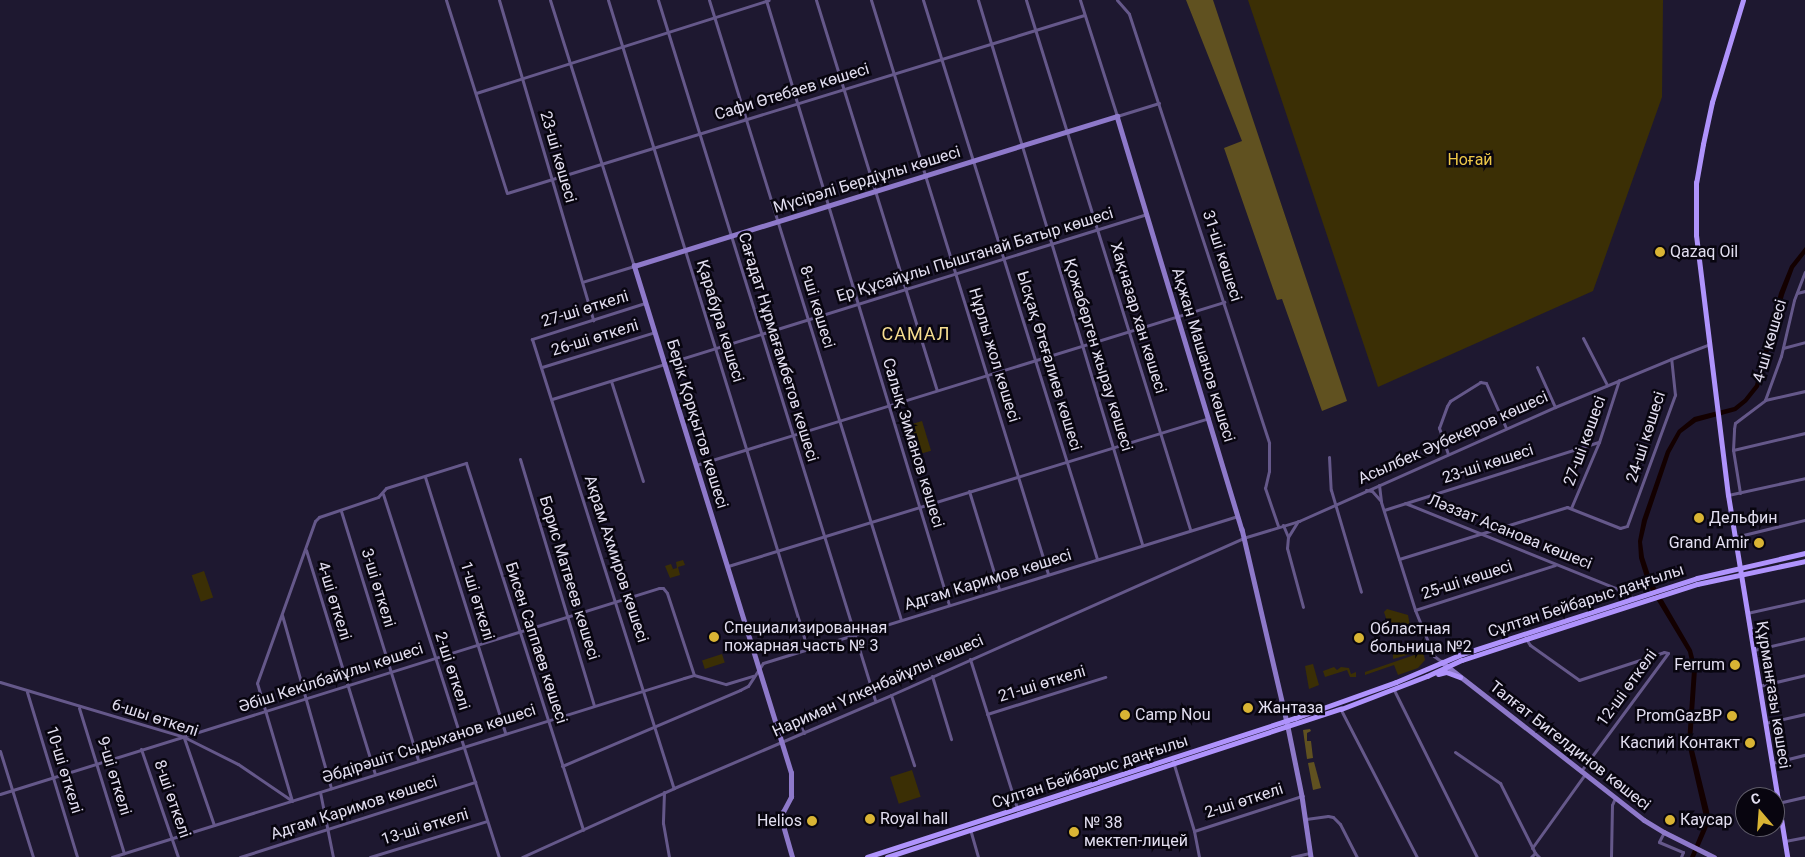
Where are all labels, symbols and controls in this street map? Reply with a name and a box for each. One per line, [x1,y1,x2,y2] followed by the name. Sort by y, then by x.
[712,59,872,125] street label: Сафи Өтебаев көшесі
[536,109,580,205] street label: 23-шi көшесi
[771,142,963,218] street label: Мүсірәлі Бердіұлы көшесі
[1447,150,1493,170] park label: Ноғай
[834,204,1116,306] street label: Ер Құсайұлы Пыштанай Батыр көшесі
[1198,208,1246,304] street label: 31-ші көшесі
[734,230,822,464] street label: Сағадат Нұрмағамбетов көшесі
[1106,240,1170,396] street label: Хақназар хан көшесі
[1670,242,1738,262] place label: Qazaq Oil
[1654,246,1666,258] marker: Qazaq Oil
[1059,256,1137,454] street label: Қожаберген жырау көшесі
[692,257,748,385] street label: Қарабура көшесі
[795,263,839,351] street label: 8-шi көшесi
[1167,266,1239,444] street label: Ақжан Машанов көшесі
[1012,269,1086,453] street label: Ысқақ Өтеғалиев көшесі
[964,285,1024,425] street label: Нұрлы жол көшесі
[539,287,631,331] street label: 27-ші өткелі
[1749,297,1791,385] street label: 4-ші көшесі
[549,316,641,360] street label: 26-ші өткелі
[881,323,951,345] district label: САМАЛ
[662,337,732,511] street label: Берік Қорқытов көшесі
[878,356,948,530] street label: Салық Зиманов көшесі
[1355,387,1551,489] street label: Асылбек Әубекеров көшесі
[1622,389,1670,485] street label: 24-ші көшесі
[1560,393,1610,489] street label: 27-ші көшесі
[1440,440,1536,488] street label: 23-ші көшесі
[580,473,652,645] street label: Акрам Ахмиров көшесі
[1425,490,1595,574] street label: Ләззат Асанова көшесі
[535,494,603,662] street label: Борис Матвеев көшесі
[1709,508,1778,528] place label: Дельфин
[1693,512,1705,524] marker: Дельфин
[1669,533,1749,553] place label: Grand Amir
[1753,537,1765,549] marker: Grand Amir
[902,545,1074,615] street label: Адгам Каримов көшесі
[357,546,399,630] street label: 3-ші өткелі
[1419,556,1515,604] street label: 25-ші көшесі
[313,559,355,643] street label: 4-ші өткелі
[456,559,498,643] street label: 1-ші өткелі
[501,560,571,726] street label: Бисен Саппаев көшесі
[1485,560,1687,642] street label: Сұлтан Бейбарыс даңғылы
[724,618,887,656] place label: Специализированная пожарная часть № 3
[1370,619,1472,657] place label: Областная больница №2
[1752,620,1794,770] street label: Құрманғазы көшесі
[430,629,474,713] street label: 2-ші өткелі
[708,631,720,643] marker: Специализированная пожарная часть № 3
[770,631,986,741] street label: Нариман Үлкенбайұлы көшесі
[1352,631,1366,645] marker: Областная больница №2
[236,639,426,717] street label: Әбіш Кекілбайұлы көшесі
[1593,646,1661,730] street label: 12-ші өткелі
[1674,655,1725,675] place label: Ferrum
[1729,659,1741,671] marker: Ferrum
[996,662,1088,706] street label: 21-ші өткелі
[1486,677,1654,815] street label: Талғат Бигелдинов көшесі
[109,695,201,741] street label: 6-шы өткелі
[1258,698,1324,718] place label: Жантаза
[320,700,538,788] street label: Әбдірәшіт Сыдыханов көшесі
[1242,702,1254,714] marker: Жантаза
[1135,705,1210,725] place label: Camp Nou
[1636,706,1722,726] place label: PromGazBP
[1119,709,1131,721] marker: Camp Nou
[1726,710,1738,722] marker: PromGazBP
[42,724,86,816] street label: 10-ші өткелі
[989,731,1191,813] street label: Сұлтан Бейбарыс даңғылы
[1620,733,1740,753] place label: Каспий Контакт
[93,734,135,818] street label: 9-ші өткелі
[1744,737,1756,749] marker: Каспий Контакт
[150,758,194,840] street label: 8-ші өткелі
[268,772,440,844] street label: Адгам Каримов көшесі
[1202,779,1286,823] street label: 2-ші өткелі
[1735,787,1785,837] north arrow
[1749,790,1763,808] text: С
[379,805,471,849] street label: 13-ші өткелі
[880,809,948,829] place label: Royal hall
[1680,810,1732,830] place label: Каусар
[757,811,802,831] place label: Helios
[864,813,876,825] marker: Royal hall
[1084,813,1188,851] place label: № 38 мектеп-лицей
[1664,814,1676,826] marker: Каусар
[806,815,818,827] marker: Helios
[1068,826,1080,838] marker: № 38 мектеп-лицей

